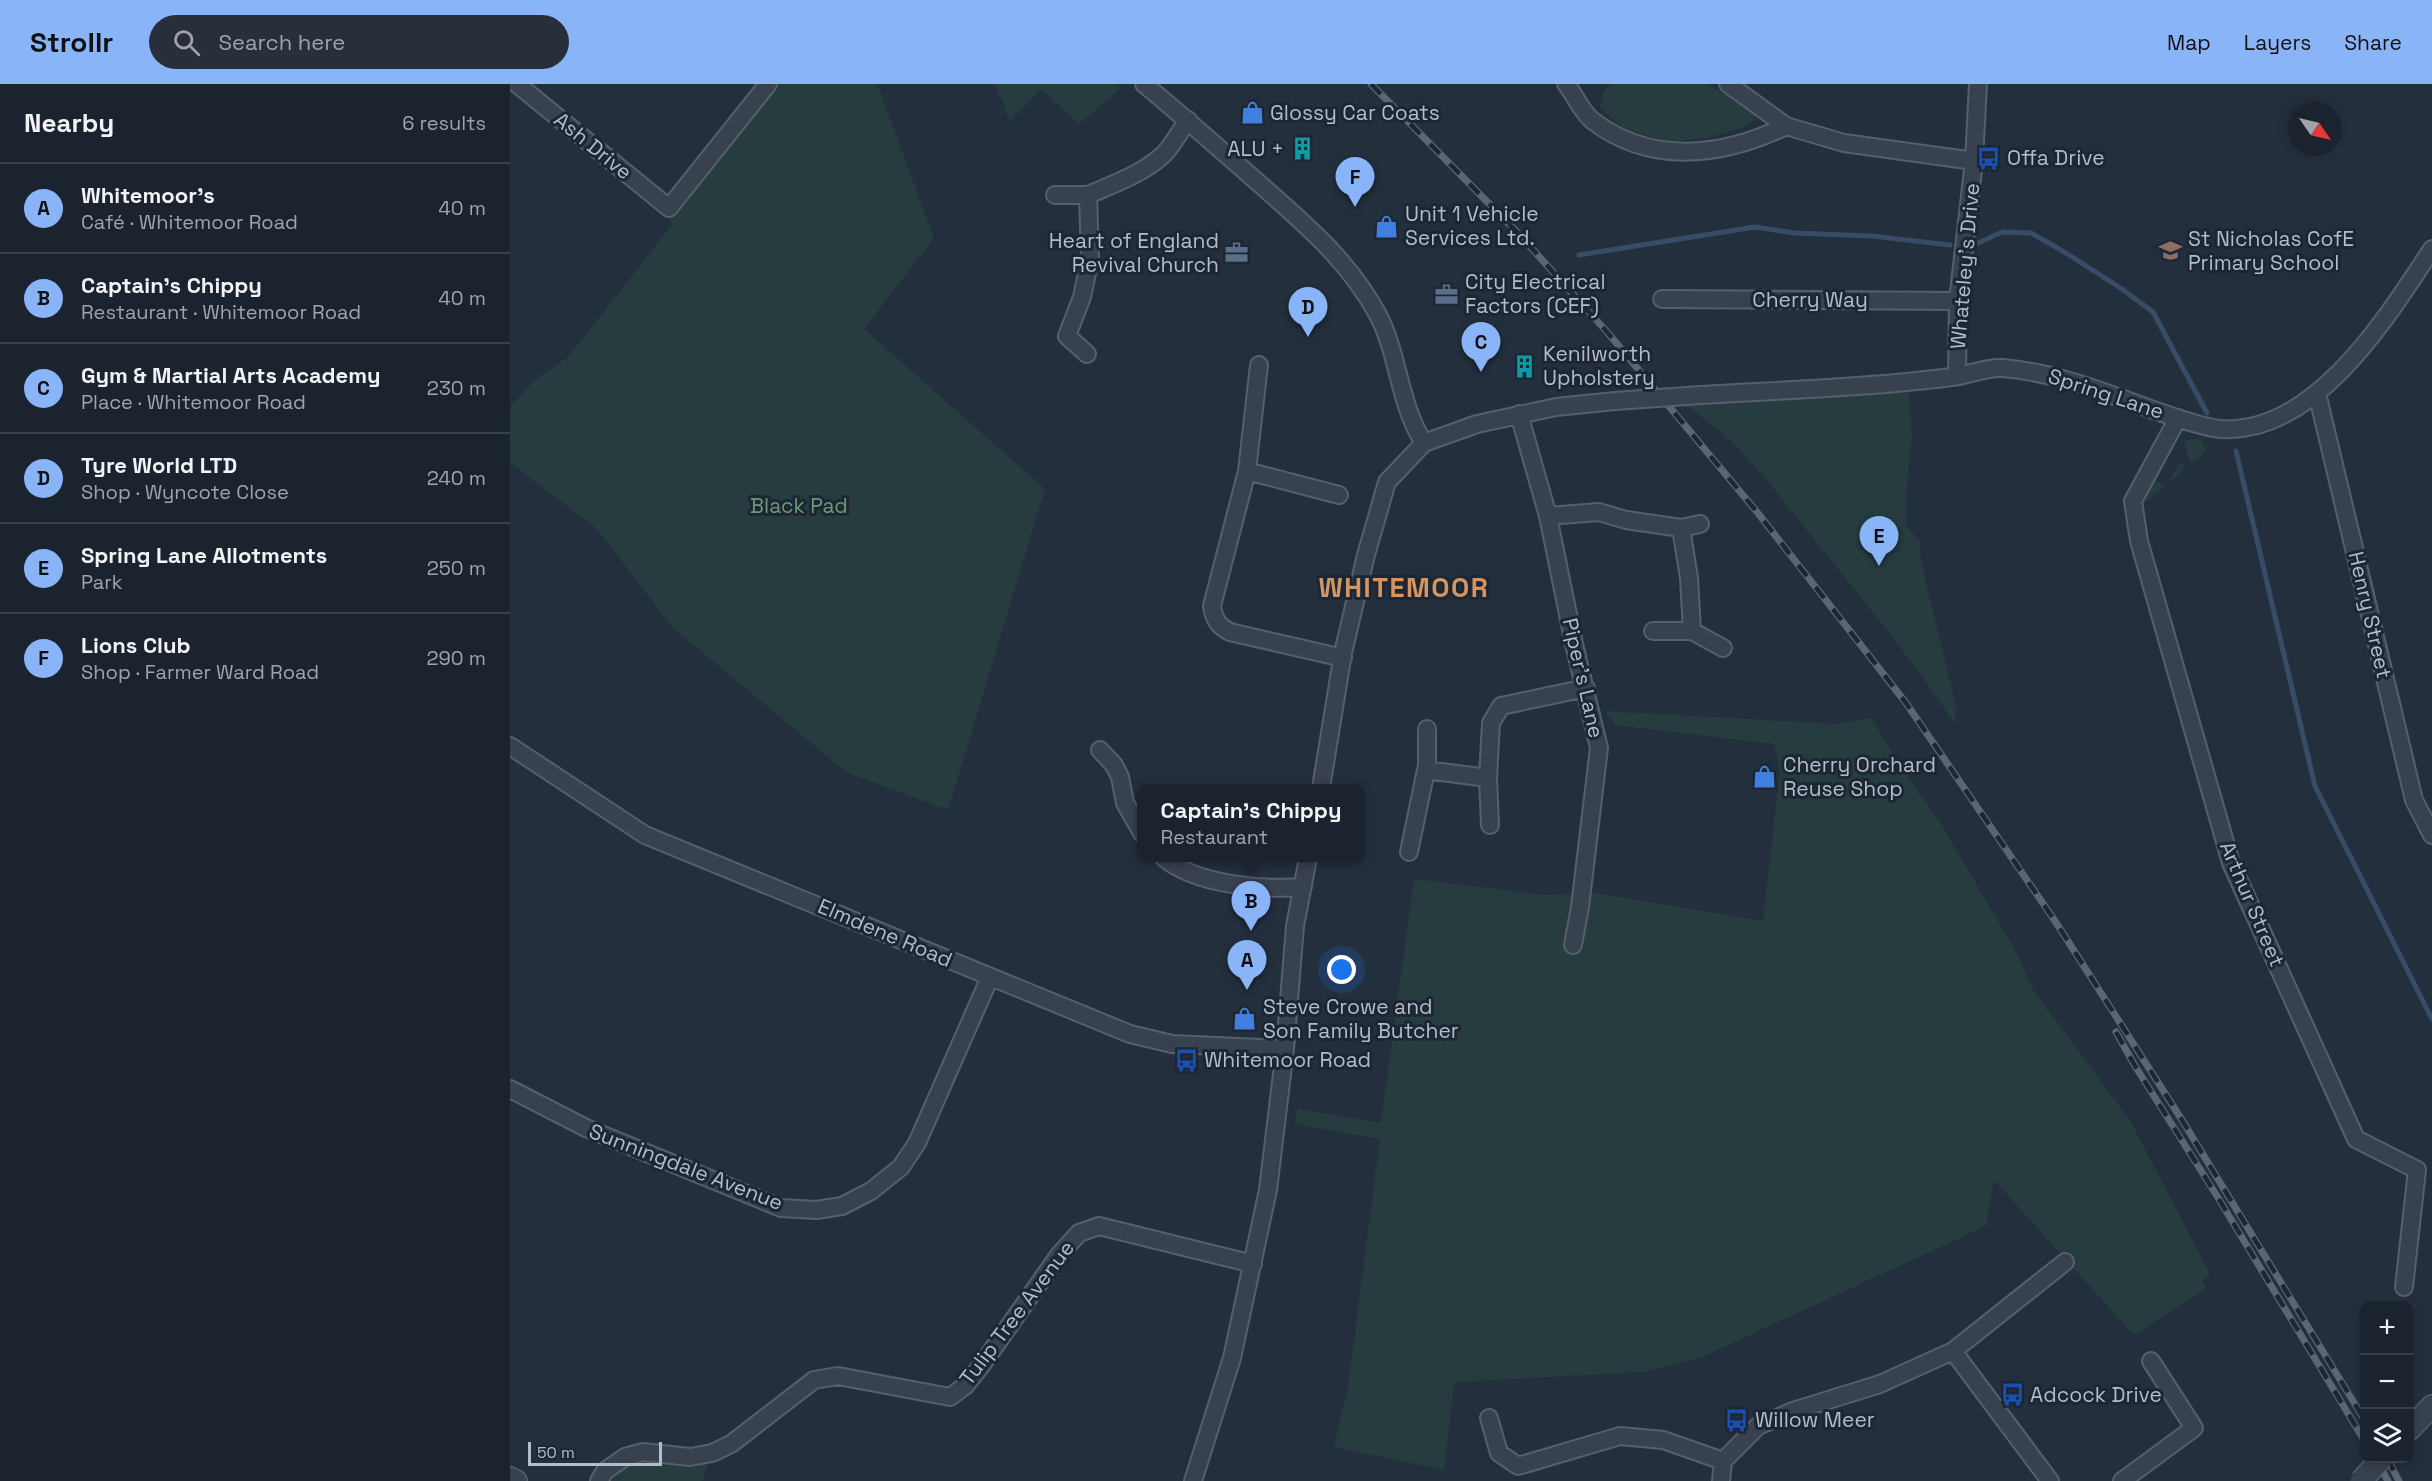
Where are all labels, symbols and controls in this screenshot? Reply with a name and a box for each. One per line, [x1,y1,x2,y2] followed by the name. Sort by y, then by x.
[149,15,569,69] search box
[30,24,113,60] text: Strollr
[170,26,203,59] icon: search
[218,28,345,56] text: Search here
[2167,29,2211,56] text: Map
[2244,29,2311,56] text: Layers
[2344,29,2402,56] text: Share
[1270,99,1440,126] place label: Glossy Car Coats
[1239,100,1265,126] shop icon: Glossy Car Coats
[2288,102,2342,156] north arrow
[24,106,114,140] text: Nearby
[549,106,638,185] street label: Ash Drive
[402,110,486,136] text: 6 results
[1227,135,1284,162] place label: ALU +
[1289,136,1315,162] building icon: ALU +
[2007,144,2105,171] place label: Offa Drive
[1976,145,2002,171] bus stop icon: Offa Drive
[1336,158,1374,207] pin: F
[81,181,215,209] text: Whitemoor's
[1944,182,1985,350] street label: Whateley's Drive
[37,195,50,221] text: A
[438,195,486,221] text: 40 m
[1405,200,1539,251] place label: Unit 1 Vehicle Services Ltd.
[81,209,298,235] text: Café · Whitemoor Road
[1374,213,1400,239] shop icon: Unit 1 Vehicle Services Ltd.
[2188,225,2354,276] place label: St Nicholas CofE Primary School
[1049,227,1219,278] place label: Heart of England Revival Church
[2157,238,2183,264] school or university icon: St Nicholas CofE Primary School
[1224,240,1250,266] office icon: Heart of England Revival Church
[1465,268,1606,319] place label: City Electrical Factors (CEF)
[81,271,262,299] text: Captain's Chippy
[1434,281,1460,307] office icon: City Electrical Factors (CEF)
[37,285,50,311] text: B
[438,285,486,311] text: 40 m
[1752,286,1868,313] street label: Cherry Way
[1288,288,1328,337] pin: D
[81,299,361,325] text: Restaurant · Whitemoor Road
[1462,322,1500,372] pin: C
[1543,340,1655,391] place label: Kenilworth Upholstery
[1512,353,1538,379] building icon: Kenilworth Upholstery
[81,361,380,389] text: Gym & Martial Arts Academy
[2045,362,2167,425] street label: Spring Lane
[37,375,50,401] text: C
[427,375,486,401] text: 230 m
[81,389,306,415] text: Place · Whitemoor Road
[81,451,237,479] text: Tyre World LTD
[37,465,50,491] text: D
[427,465,486,491] text: 240 m
[81,479,289,505] text: Shop · Wyncote Close
[750,492,848,519] park label: Black Pad
[1860,516,1898,566] pin: E
[81,541,327,569] text: Spring Lane Allotments
[2343,549,2398,681] street label: Henry Street
[38,555,49,581] text: E
[427,555,486,581] text: 250 m
[81,569,123,595] text: Park
[1319,570,1489,605] district label: WHITEMOOR
[1557,615,1610,740] street label: Piper's Lane
[81,631,191,659] text: Lions Club
[38,645,49,671] text: F
[427,645,486,671] text: 290 m
[81,659,319,685] text: Shop · Farmer Ward Road
[1783,751,1936,802] place label: Cherry Orchard Reuse Shop
[1752,764,1778,790] shop icon: Cherry Orchard Reuse Shop
[1137,784,1365,862] popup
[1161,796,1341,824] text: Captain's Chippy
[1161,824,1268,850] text: Restaurant
[2214,837,2291,971] street label: Arthur Street
[1232,882,1270,931] pin: B
[814,892,956,973] street label: Elmdene Road
[1228,940,1266,990] pin: A
[1327,955,1356,984] your location
[1263,993,1459,1044] place label: Steve Crowe and Son Family Butcher
[1232,1006,1258,1032] shop icon: Steve Crowe and Son Family Butcher
[1204,1046,1371,1073] place label: Whitemoor Road
[1173,1047,1199,1073] bus stop icon: Whitemoor Road
[585,1117,787,1216] street label: Sunningdale Avenue
[953,1235,1080,1391] street label: Tulip Tree Avenue
[2360,1301,2414,1463] map controls
[2360,1301,2414,1355] button: +
[2360,1355,2414,1409] button: −
[2030,1381,2162,1408] place label: Adcock Drive
[1999,1382,2025,1408] bus stop icon: Adcock Drive
[1755,1406,1875,1433] place label: Willow Meer
[1724,1407,1750,1433] bus stop icon: Willow Meer
[2360,1409,2414,1463] button: layers
[528,1439,662,1466] scale bar
[537,1442,575,1463] text: 50 m

